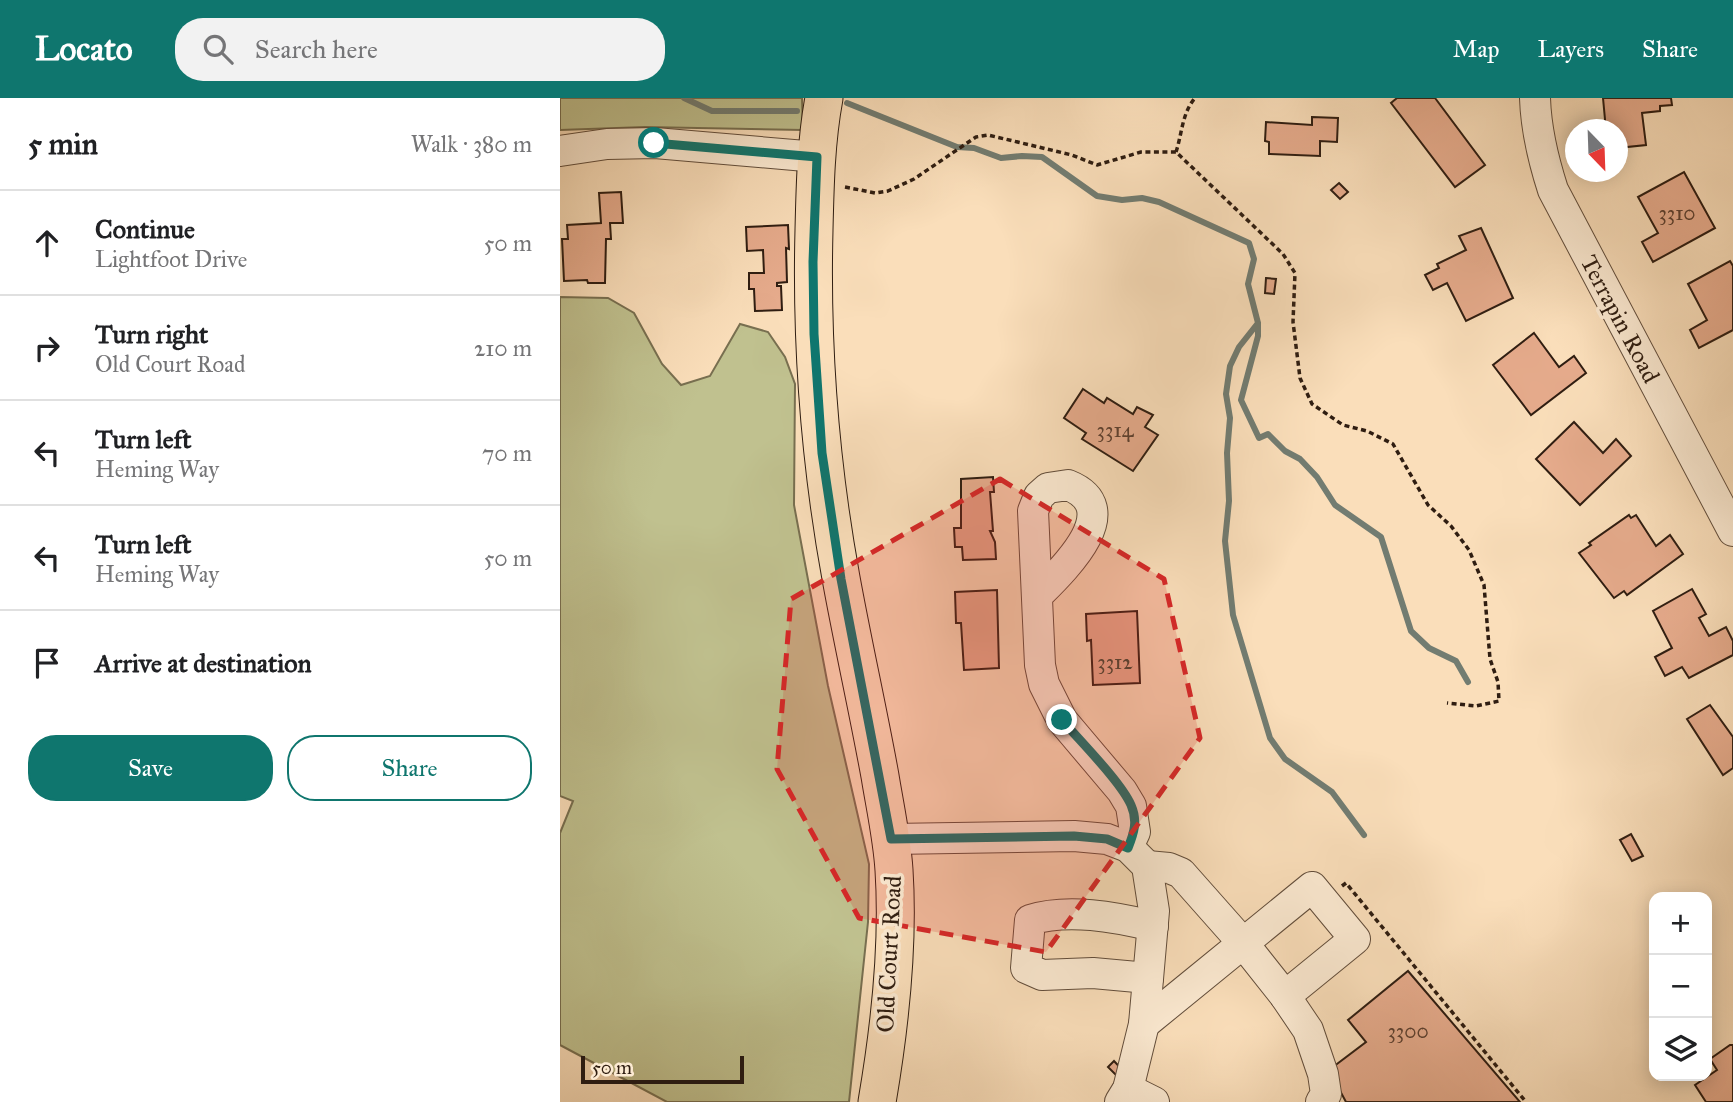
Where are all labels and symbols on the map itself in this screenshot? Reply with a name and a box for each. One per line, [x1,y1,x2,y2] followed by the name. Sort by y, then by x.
[1565,119,1628,182] north arrow
[638,127,669,158] route start
[1658,200,1696,226] house number: 3310
[1574,250,1666,388] street label: Terrapin Road
[1097,417,1135,443] house number: 3314
[1097,649,1133,675] house number: 3312
[1046,704,1077,735] route end
[870,875,908,1033] street label: Old Court Road
[1387,1018,1429,1044] house number: 3300
[581,1053,744,1085] scale bar

